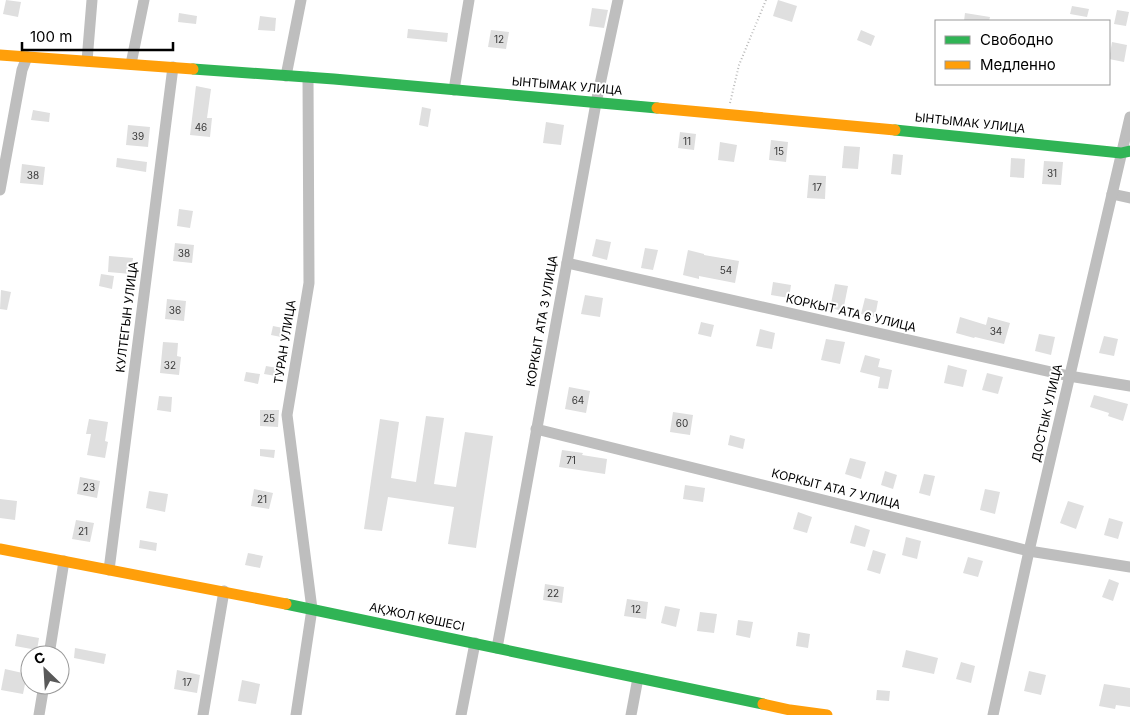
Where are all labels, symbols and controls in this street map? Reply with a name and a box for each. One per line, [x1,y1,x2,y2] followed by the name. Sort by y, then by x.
[22,20,174,52] scale bar
[935,20,1110,85] legend
[30,27,72,46] text: 100 m
[980,30,1054,49] text: Свободно
[494,33,504,45] house number: 12
[980,55,1056,74] text: Медленно
[511,73,623,98] street label: ЫНТЫМАК УЛИЦА
[914,109,1026,136] street label: ЫНТЫМАК УЛИЦА
[195,121,207,133] house number: 46
[132,130,144,142] house number: 39
[683,135,691,147] house number: 11
[774,145,784,157] house number: 15
[1047,167,1057,179] house number: 31
[27,169,39,181] house number: 38
[812,181,822,193] house number: 17
[178,247,190,259] house number: 38
[523,254,560,388] street label: КОРКЫТ АТА 3 УЛИЦА
[112,261,141,373] street label: КУЛТЕГЫН УЛИЦА
[720,264,732,276] house number: 54
[785,290,918,335] street label: КОРКЫТ АТА 6 УЛИЦА
[270,299,299,385] street label: ТУРАН УЛИЦА
[169,304,181,316] house number: 36
[990,325,1002,337] house number: 34
[164,359,176,371] house number: 32
[1028,362,1065,463] street label: ДОСТЫК УЛИЦА
[572,394,584,406] house number: 64
[263,412,275,424] house number: 25
[676,417,688,429] house number: 60
[566,454,576,466] house number: 71
[770,465,902,512] street label: КОРКЫТ АТА 7 УЛИЦА
[83,481,95,493] house number: 23
[257,493,267,505] house number: 21
[78,525,88,537] house number: 21
[547,587,559,599] house number: 22
[368,599,466,634] street label: АҚЖОЛ КӨШЕСІ
[631,603,641,615] house number: 12
[20,645,70,695] north arrow
[31,648,48,668] text: С
[182,676,192,688] house number: 17

